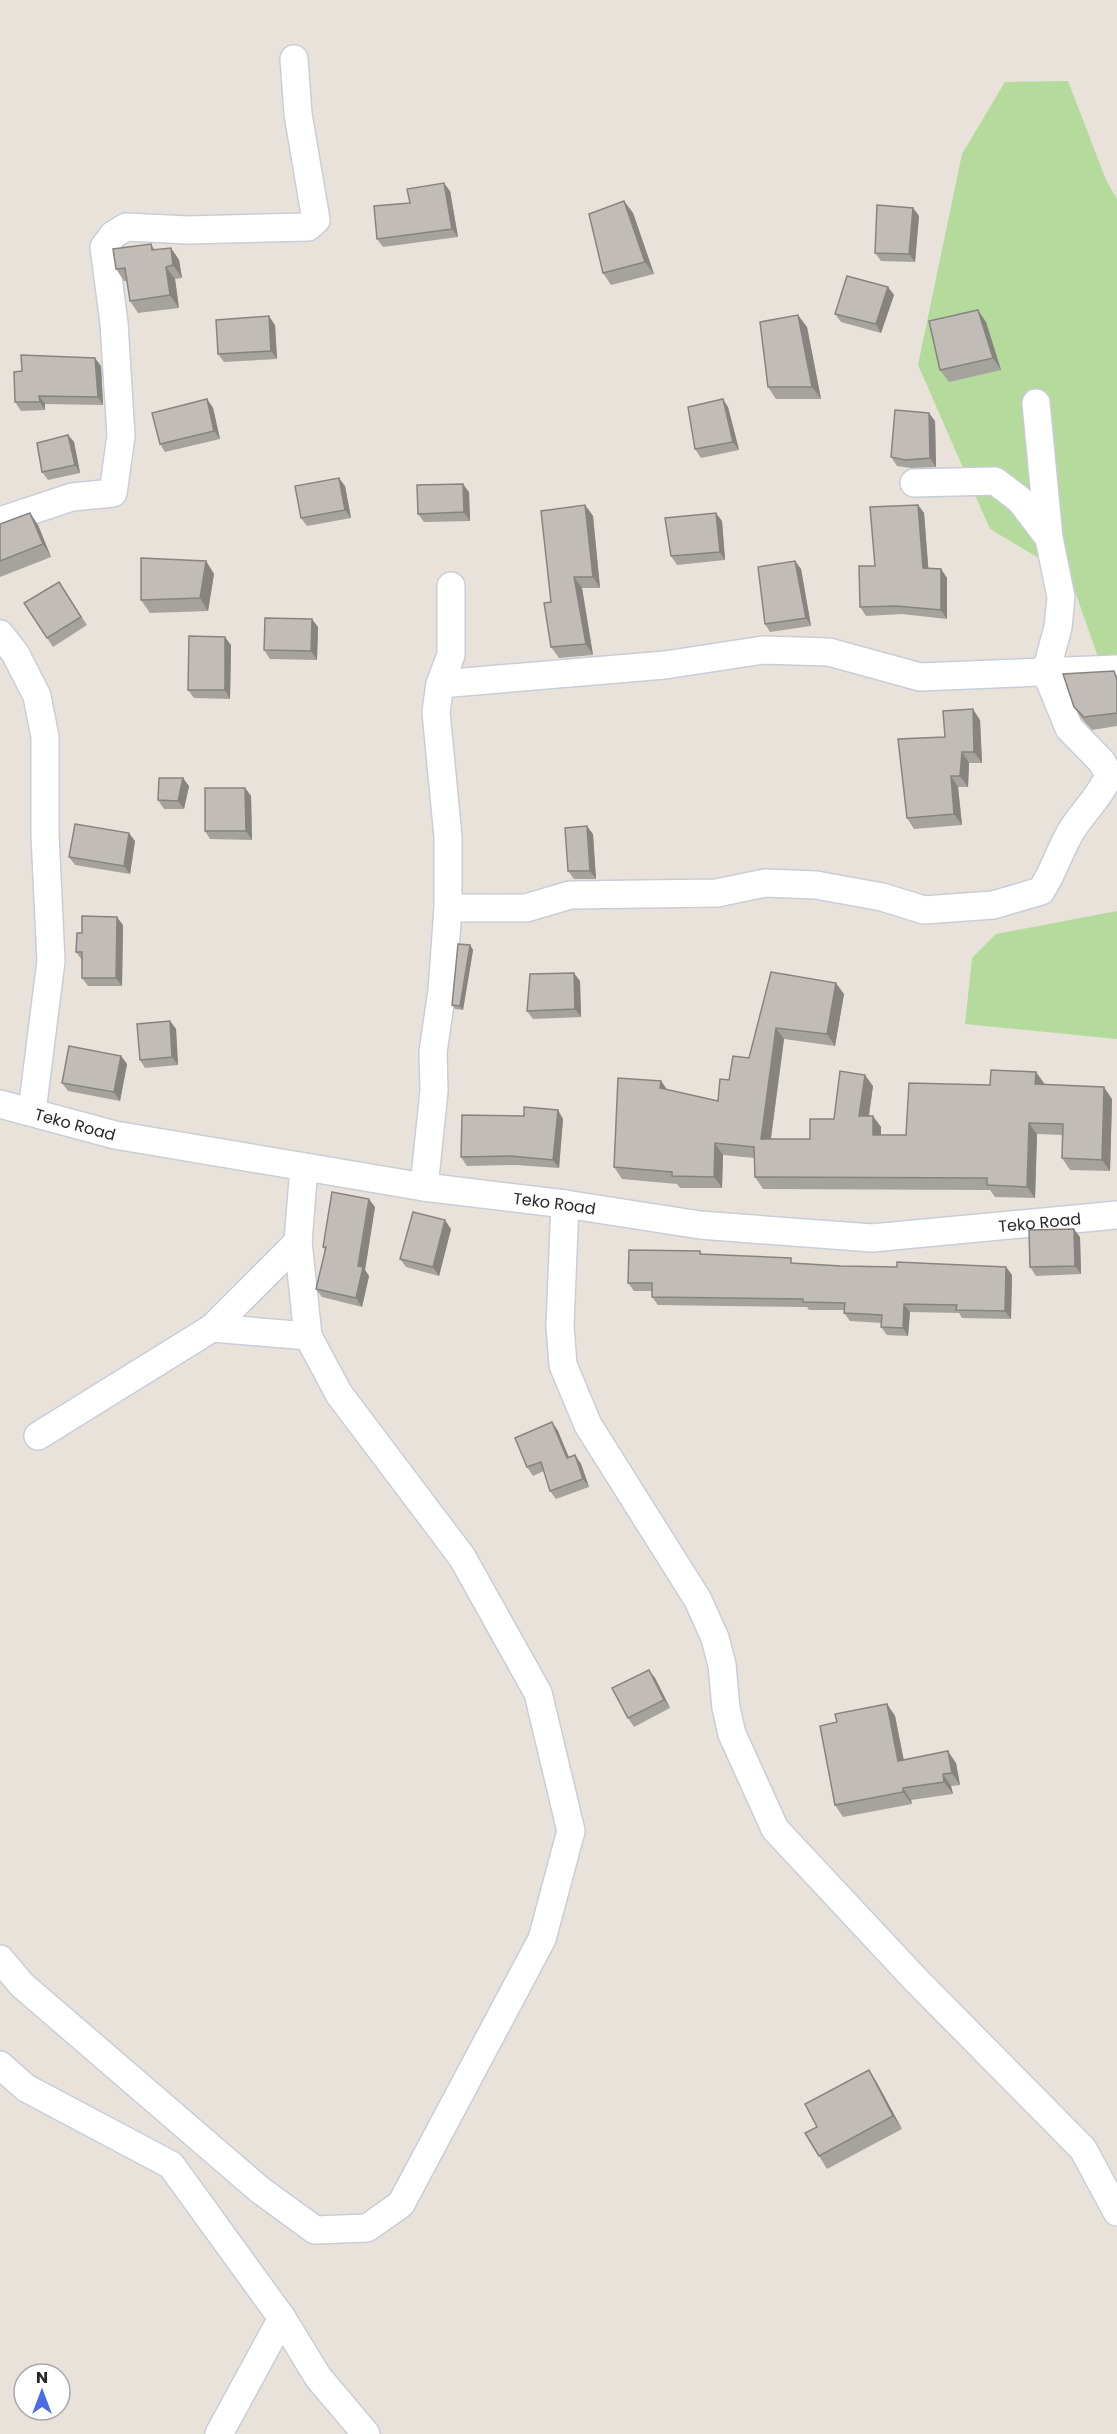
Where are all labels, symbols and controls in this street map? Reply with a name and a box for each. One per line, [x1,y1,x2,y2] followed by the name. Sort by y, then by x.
[32,1103,118,1147] street label: Teko Road
[512,1187,597,1221] street label: Teko Road
[997,1207,1082,1238] street label: Teko Road
[12,2362,72,2422] north arrow
[36,2366,48,2389] text: N

